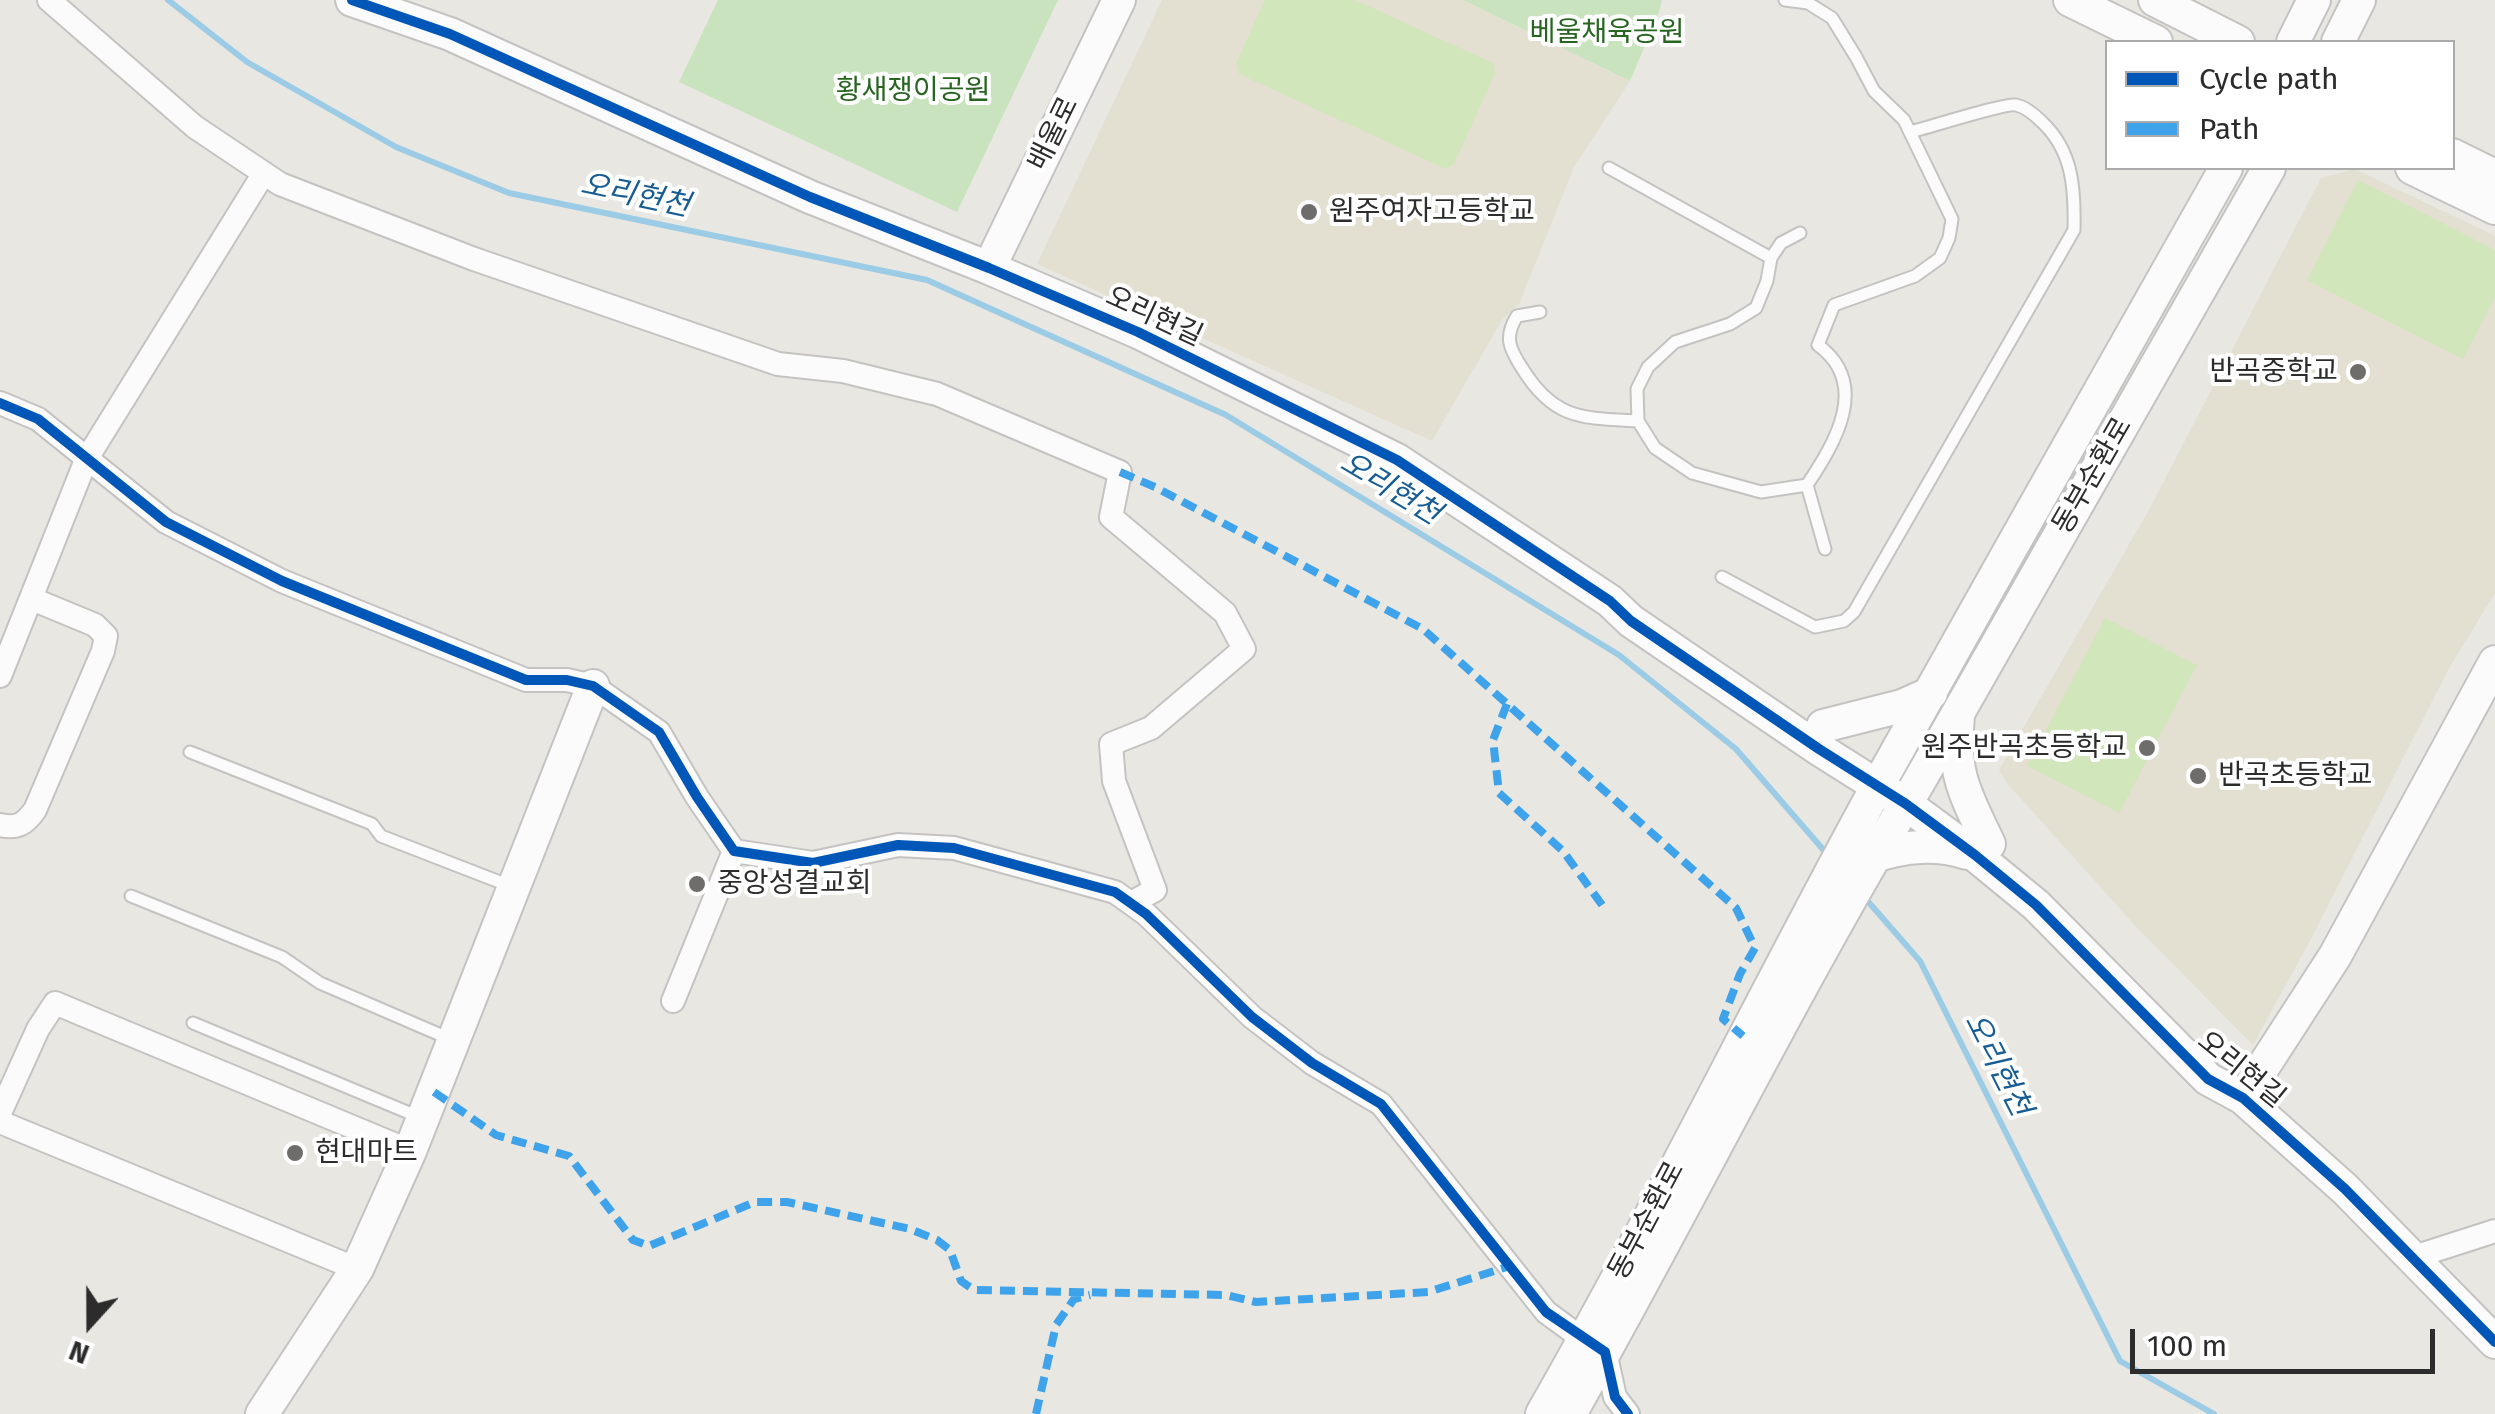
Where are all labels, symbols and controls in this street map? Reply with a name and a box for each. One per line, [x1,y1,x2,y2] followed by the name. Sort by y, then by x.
[1530,16,1684,50] park label: 베울채육공원
[2105,40,2455,170] legend
[2199,61,2338,97] text: Cycle path
[836,74,990,108] park label: 황새쟁이공원
[1022,92,1086,176] street label: 배울로
[2199,111,2260,147] text: Path
[577,167,693,225] water label: 오리현천
[1329,195,1535,229] place label: 원주여자고등학교
[1298,201,1320,223] marker: 원주여자고등학교
[1100,280,1208,354] street label: 오리현길
[2209,355,2338,389] place label: 반곡중학교
[2347,361,2369,383] marker: 반곡중학교
[2046,412,2140,540] street label: 동부순환로
[1333,445,1447,533] water label: 오리현천
[1921,731,2127,765] place label: 원주반곡초등학교
[2136,737,2158,759] marker: 원주반곡초등학교
[2218,759,2373,793] place label: 반곡초등학교
[2187,765,2209,787] marker: 반곡초등학교
[717,867,872,901] place label: 중앙성결교회
[686,873,708,895] marker: 중앙성결교회
[1956,1008,2038,1122] water label: 오리현천
[2190,1025,2292,1115] street label: 오리현길
[315,1136,418,1170] place label: 현대마트
[284,1142,306,1164] marker: 현대마트
[1602,1156,1692,1286] street label: 동부순환로
[40,1274,140,1374] north arrow
[2135,1309,2440,1371] scale bar
[2147,1328,2227,1364] text: 100 m
[64,1334,94,1371] text: N

